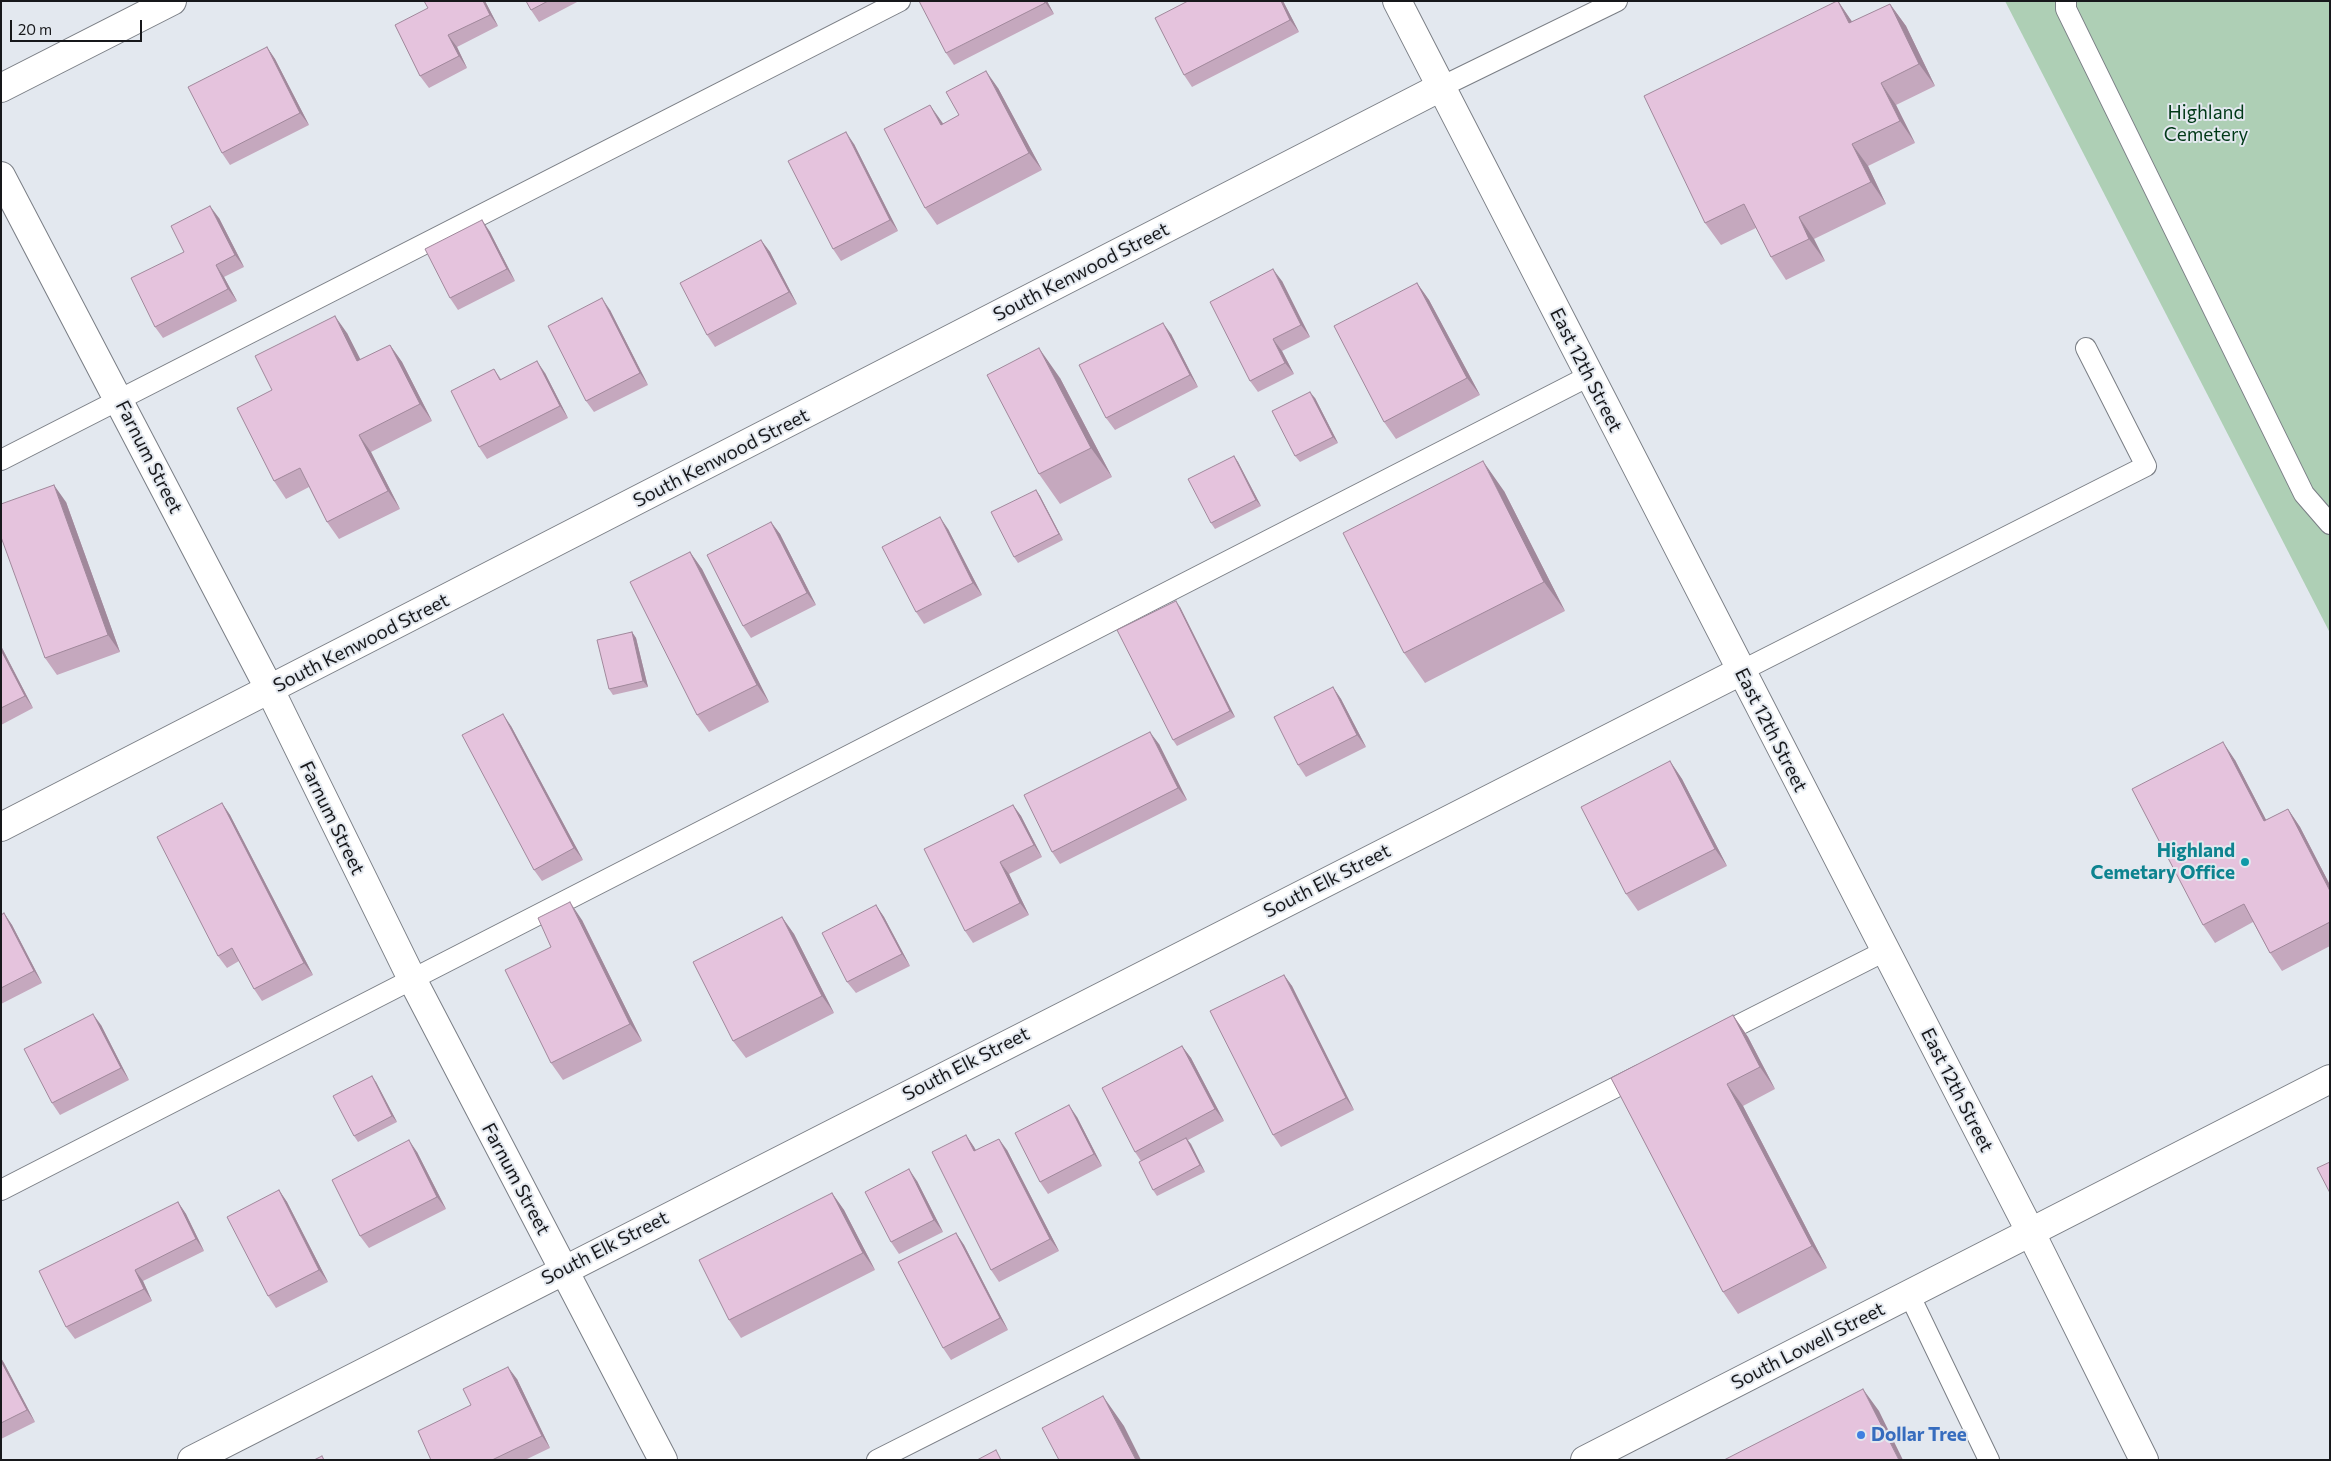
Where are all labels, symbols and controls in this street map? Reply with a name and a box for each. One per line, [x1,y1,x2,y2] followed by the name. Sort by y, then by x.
[12,10,145,42] scale bar
[18,20,52,38] text: 20 m
[2164,102,2248,146] park label: Highland Cemetery
[989,218,1173,326] street label: South Kenwood Street
[1545,304,1627,436] street label: East 12th Street
[111,397,187,517] street label: Farnum Street
[629,404,813,512] street label: South Kenwood Street
[269,589,453,697] street label: South Kenwood Street
[1730,664,1812,796] street label: East 12th Street
[295,758,369,878] street label: Farnum Street
[1260,839,1394,923] street label: South Elk Street
[2091,840,2235,884] place label: Highland Cemetary Office
[2239,856,2251,868] marker: Highland Cemetary Office
[899,1022,1033,1106] street label: South Elk Street
[1916,1024,1998,1156] street label: East 12th Street
[477,1119,555,1239] street label: Farnum Street
[538,1206,672,1290] street label: South Elk Street
[1727,1297,1889,1395] street label: South Lowell Street
[1871,1424,1967,1446] place label: Dollar Tree
[1855,1429,1867,1441] marker: Dollar Tree

